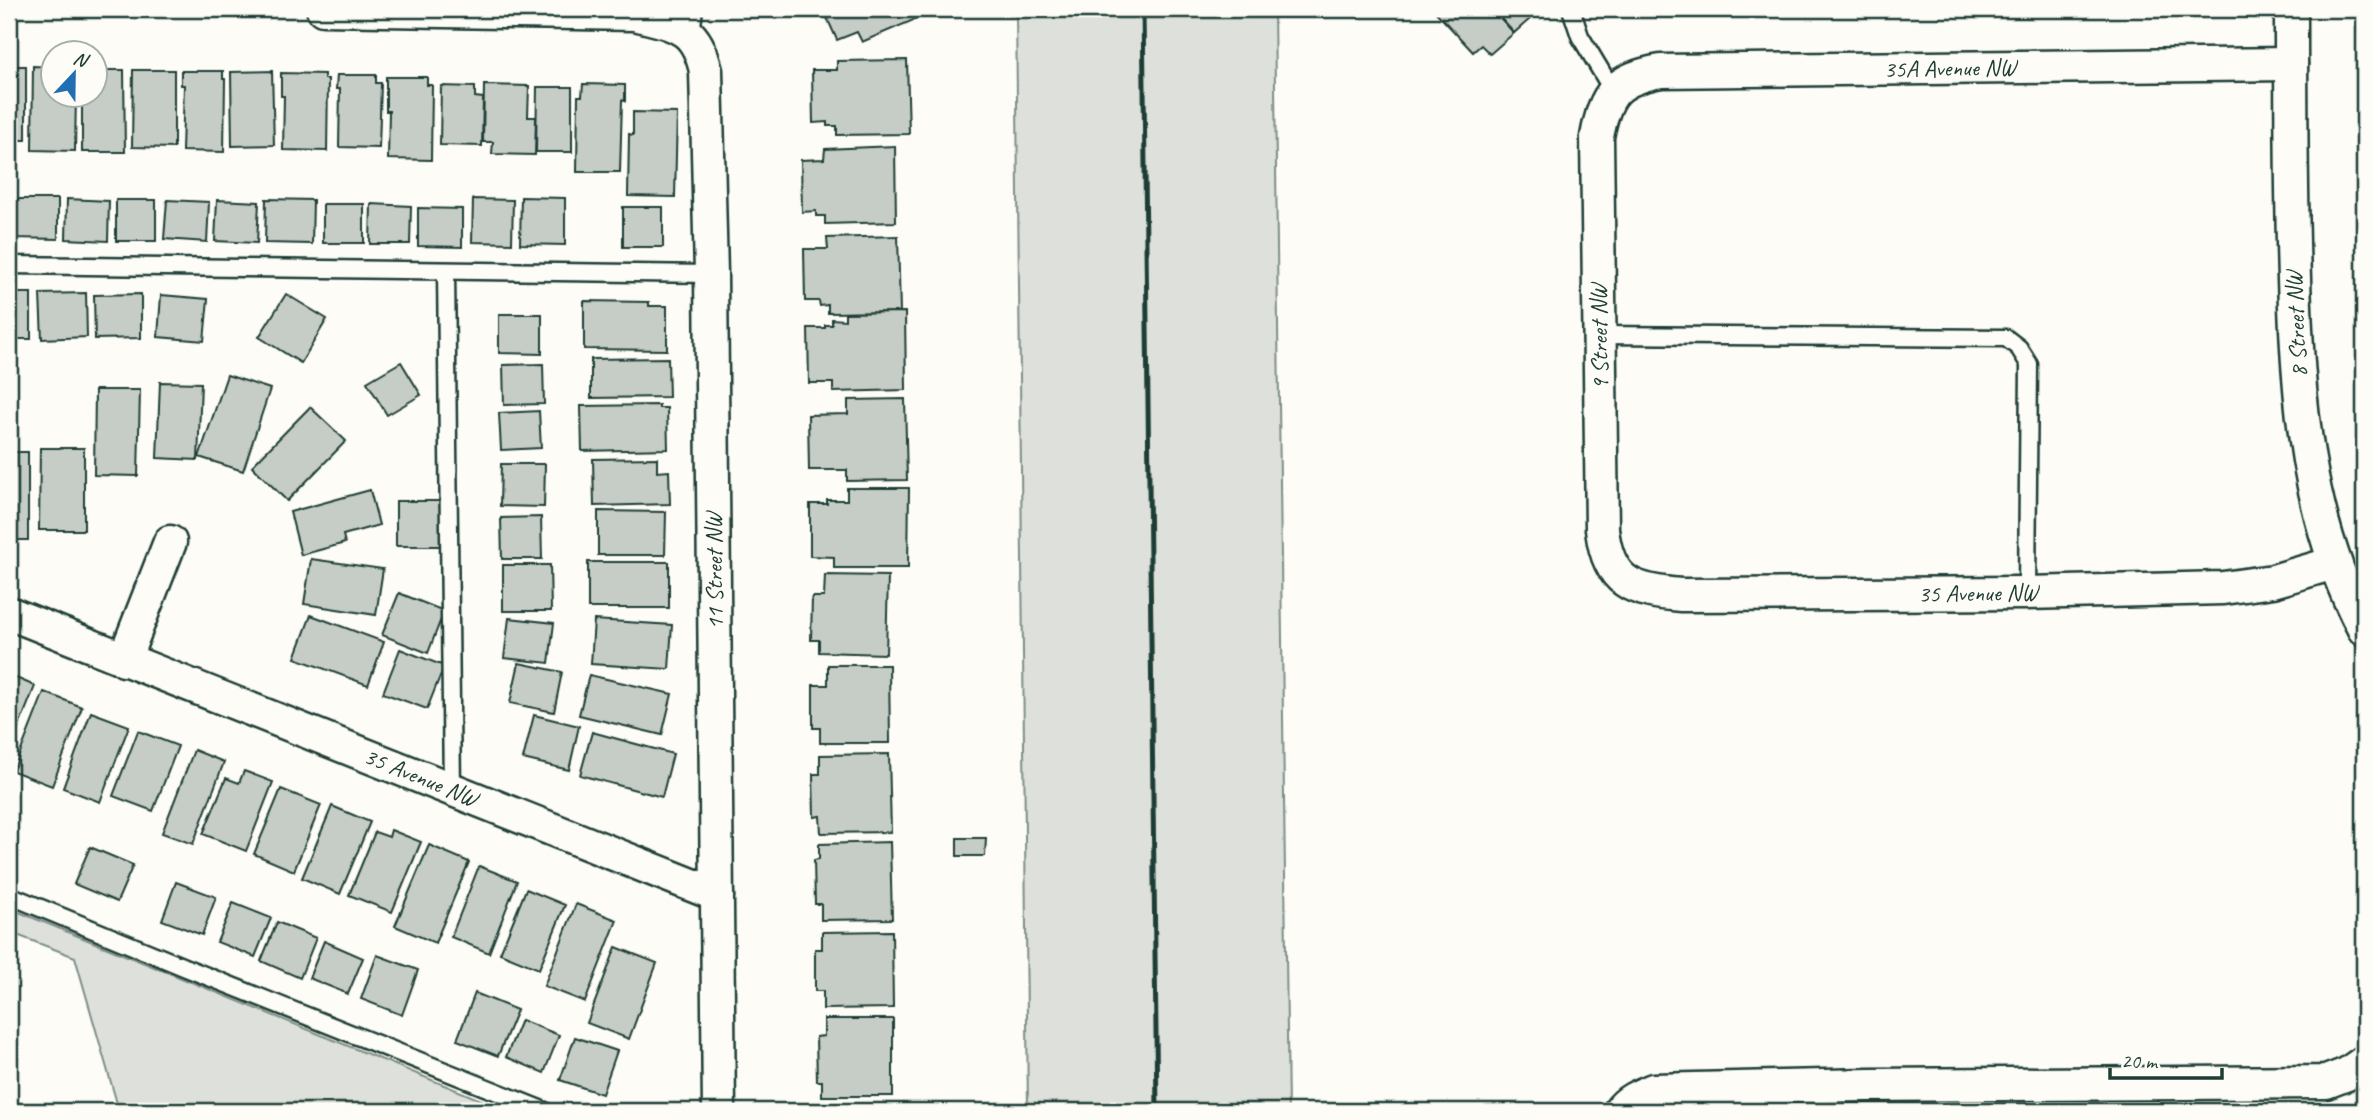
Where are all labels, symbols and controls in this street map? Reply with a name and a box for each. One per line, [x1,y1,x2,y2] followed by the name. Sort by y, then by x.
[38,38,108,108] north arrow
[70,46,93,74] text: N
[1884,52,2019,84] street label: 35A Avenue NW
[2278,267,2314,378] street label: 8 Street NW
[1583,281,1615,390] street label: 9 Street NW
[698,509,730,630] street label: 11 Street NW
[1918,577,2041,609] street label: 35 Avenue NW
[360,741,485,814] street label: 35 Avenue NW
[2110,1036,2222,1080] scale bar
[2121,1048,2159,1074] text: 20 m

